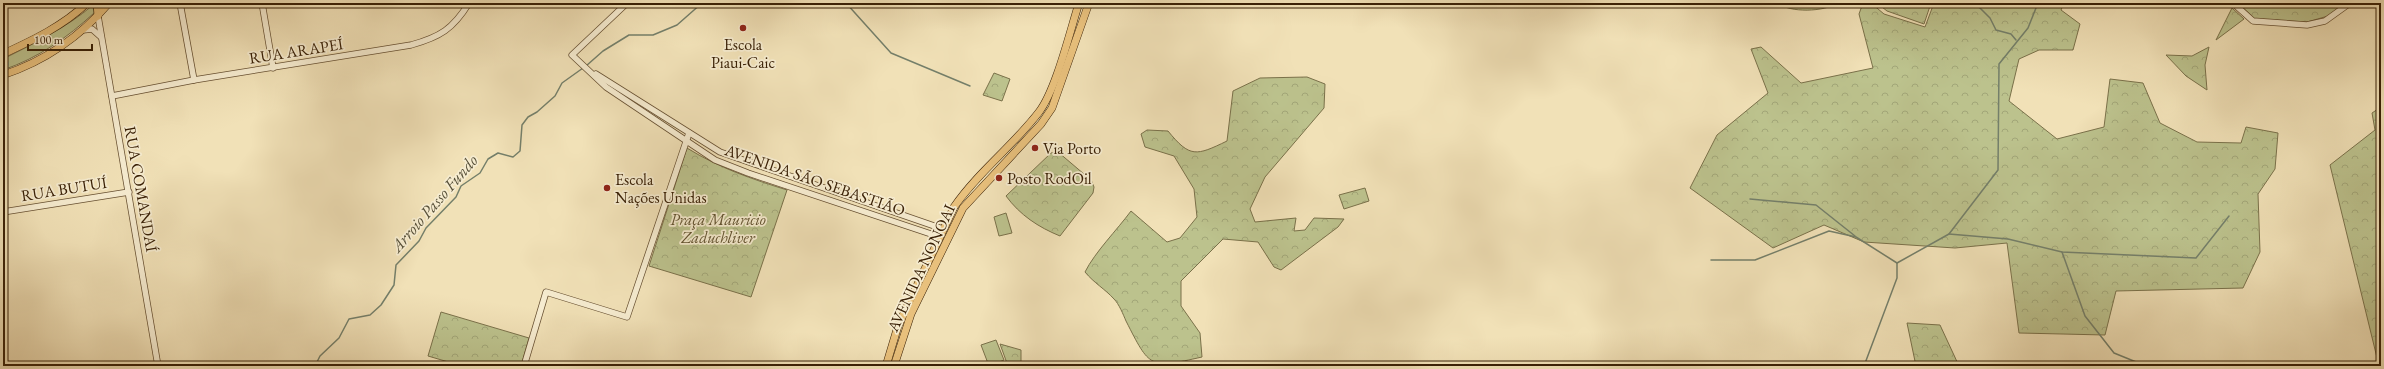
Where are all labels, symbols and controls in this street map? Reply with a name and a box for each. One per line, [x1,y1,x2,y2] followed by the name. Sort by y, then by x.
[738,23,748,33] marker: Escola Piaui-Caic
[28,26,92,52] scale bar
[34,32,64,48] text: 100 m
[247,33,345,69] street label: RUA ARAPEÍ
[711,34,775,73] place label: Escola Piaui-Caic
[120,124,162,254] street label: RUA COMANDAÍ
[1043,138,1101,159] place label: Via Porto
[721,139,908,221] street label: AVENIDA SÃO SEBASTIÃO
[1030,143,1040,153] marker: Via Porto
[384,149,483,258] water label: Arroio Passo Fundo
[1007,168,1092,189] place label: Posto RodOil
[615,169,707,208] place label: Escola Nações Unidas
[20,172,109,206] street label: RUA BUTUÍ
[994,173,1004,183] marker: Posto RodOil
[602,183,612,193] marker: Escola Nações Unidas
[882,200,960,336] street label: AVENIDA NONOAI
[670,209,766,248] park label: Praça Mauricio Zaduchliver

